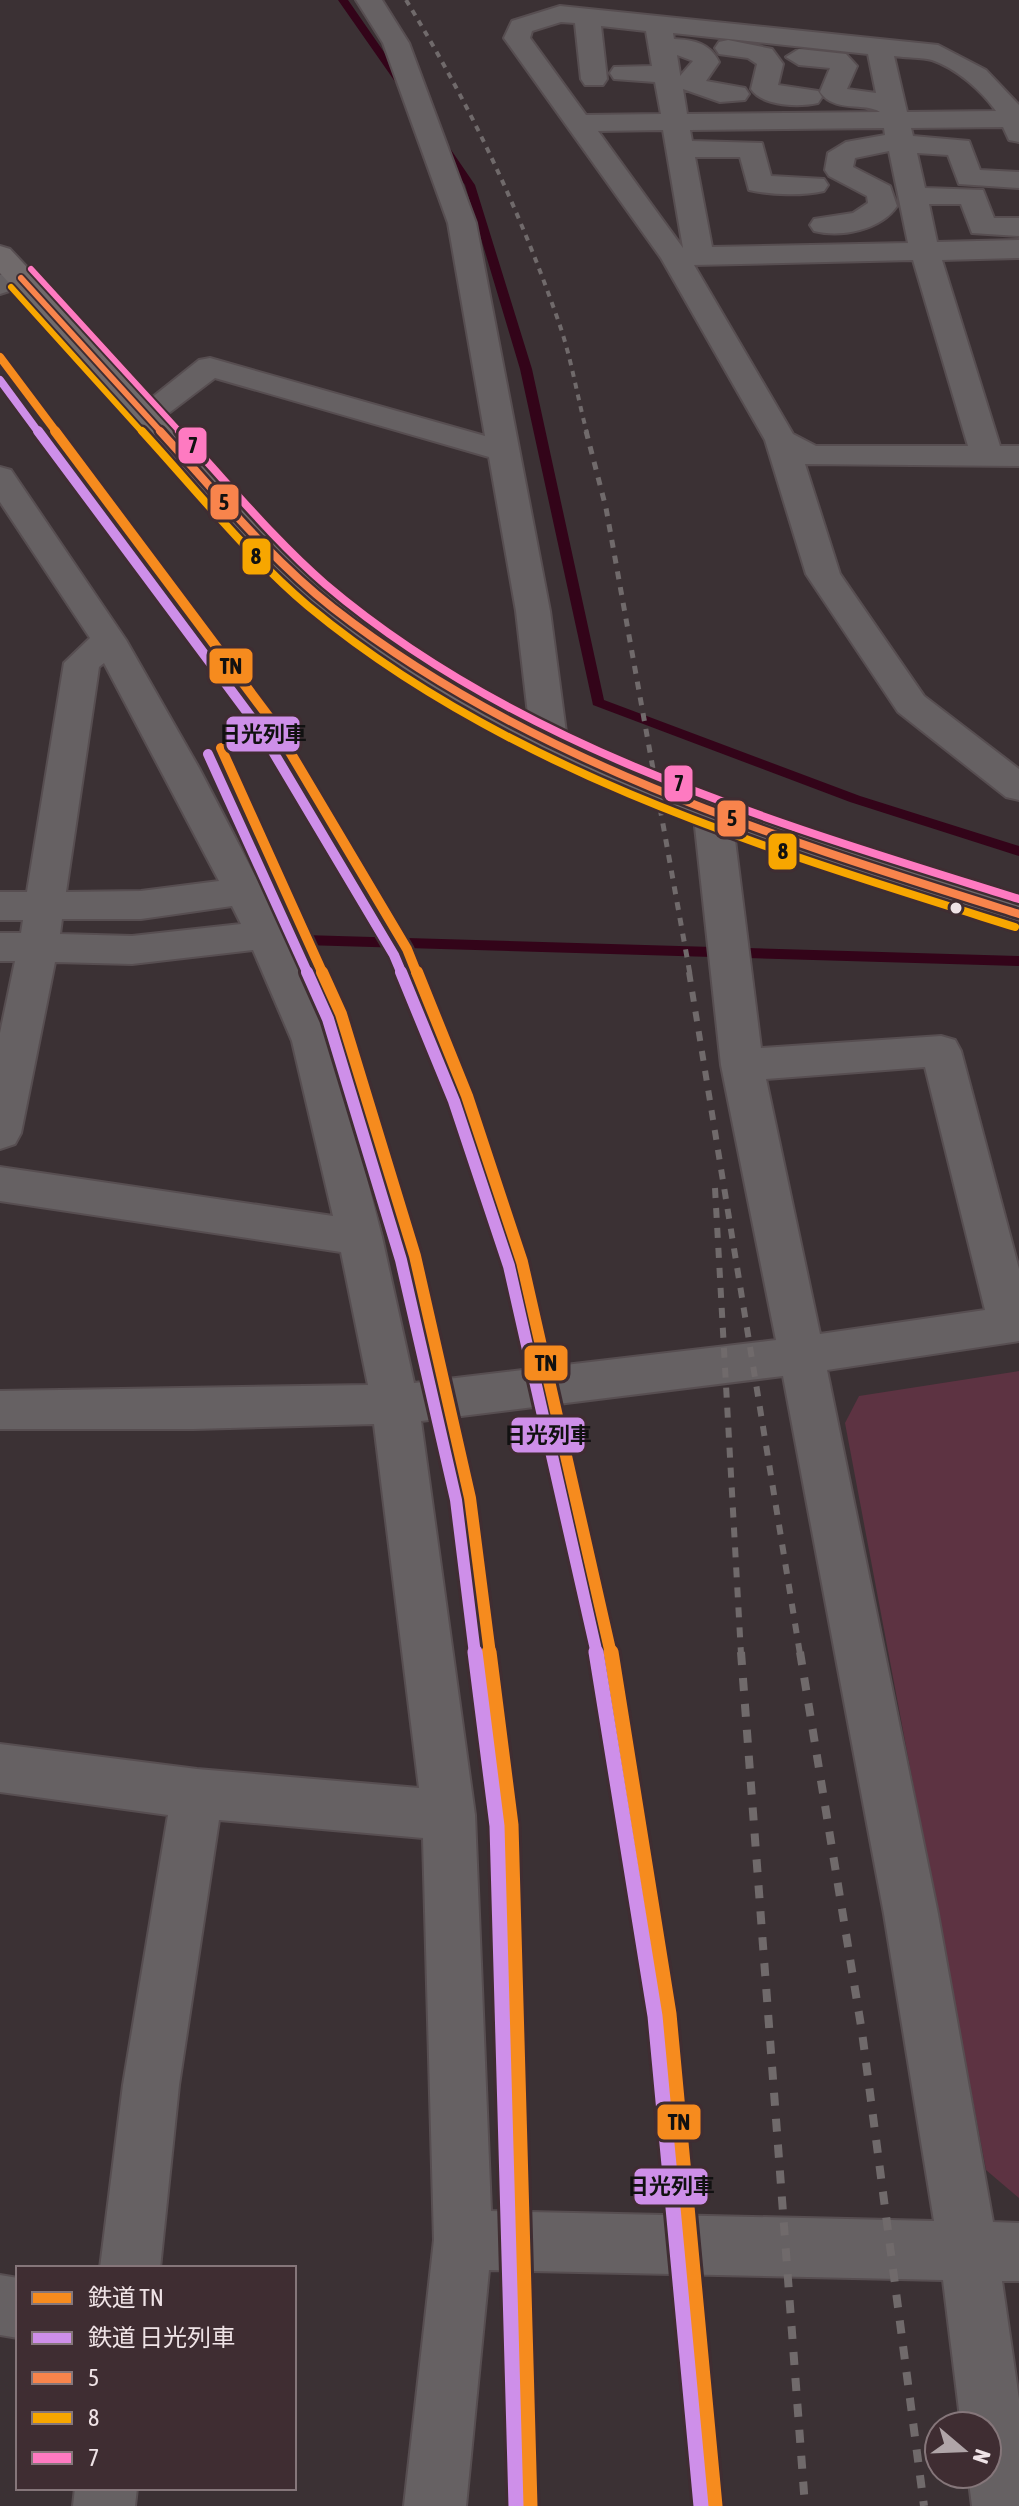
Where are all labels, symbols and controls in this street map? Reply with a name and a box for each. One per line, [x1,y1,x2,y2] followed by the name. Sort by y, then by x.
[177,426,208,465] line badge: 7
[188,432,198,458] text: 7
[209,483,240,521] line badge: 5
[219,489,229,515] text: 5
[241,537,272,576] line badge: 8
[251,543,261,569] text: 8
[208,647,254,685] line badge: TN
[220,653,242,679] text: TN
[225,715,301,753] line badge: 日光列車
[219,721,307,747] text: 日光列車
[663,764,694,803] line badge: 7
[674,770,684,796] text: 7
[716,799,747,838] line badge: 5
[727,805,737,831] text: 5
[767,832,798,871] line badge: 8
[778,838,788,864] text: 8
[948,900,964,916] unlabelled marker
[523,1344,569,1382] line badge: TN
[535,1350,557,1376] text: TN
[510,1416,586,1454] line badge: 日光列車
[504,1422,592,1448] text: 日光列車
[656,2103,702,2141] line badge: TN
[668,2109,690,2135] text: TN
[633,2167,709,2206] line badge: 日光列車
[627,2173,715,2199] text: 日光列車
[16,2266,296,2490] legend
[88,2284,164,2311] text: 鉄道 TN
[88,2324,235,2351] text: 鉄道 日光列車
[88,2364,99,2391] text: 5
[88,2404,99,2431] text: 8
[923,2410,1003,2490] north arrow
[88,2444,99,2471] text: 7
[968,2446,996,2467] text: N

